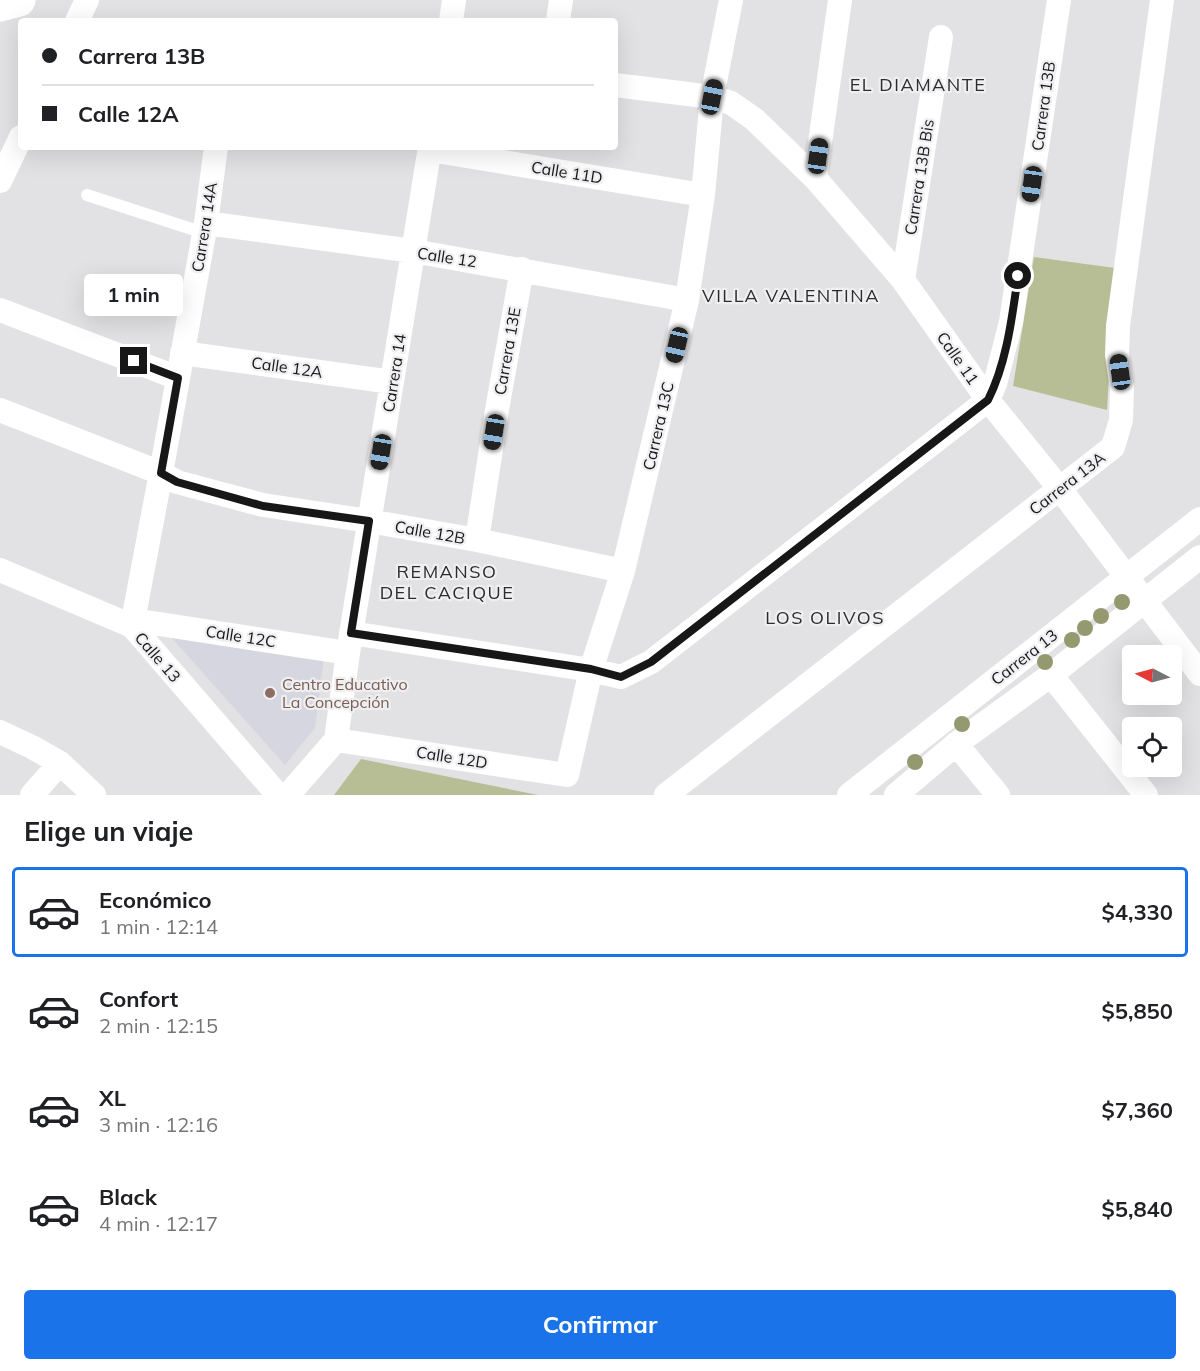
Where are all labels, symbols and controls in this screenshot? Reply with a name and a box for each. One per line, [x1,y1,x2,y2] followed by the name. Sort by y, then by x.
[78,42,205,70] text: Carrera 13B
[1027,60,1059,152] street label: Carrera 13B
[850,73,986,96] district label: EL DIAMANTE
[700,78,724,116] car
[78,100,179,128] text: Calle 12A
[900,118,938,236] street label: Carrera 13B Bis
[807,137,829,175] car
[530,156,604,188] street label: Calle 11D
[1021,165,1043,203] car
[187,180,221,273] street label: Carrera 14A
[416,242,478,272] street label: Calle 12
[1004,262,1031,289] route start
[84,274,184,316] callout: 1 min
[107,282,160,307] text: 1 min
[702,284,880,307] district label: VILLA VALENTINA
[489,306,525,396] street label: Carrera 13E
[664,325,690,365] car
[933,328,983,388] street label: Calle 11
[378,332,410,414] street label: Carrera 14
[120,347,147,374] route end
[250,352,324,382] street label: Calle 12A
[1109,353,1131,391] car
[638,380,678,472] street label: Carrera 13C
[482,413,506,451] car
[369,433,393,471] car
[1025,447,1109,519] street label: Carrera 13A
[393,516,467,548] street label: Calle 12B
[380,560,514,604] district label: REMANSO DEL CACIQUE
[765,606,885,629] district label: LOS OLIVOS
[204,621,278,651] street label: Calle 12C
[987,625,1061,689] street label: Carrera 13
[131,628,185,686] street label: Calle 13
[1122,645,1182,705] north arrow
[1122,645,1182,777] map controls
[282,674,408,712] place label: Centro Educativo La Concepción
[263,686,277,700] marker: Centro Educativo La Concepción
[1122,717,1182,777] button: locate
[415,741,489,773] street label: Calle 12D
[24,814,193,848] text: Elige un viaje
[27,885,81,939] icon: car
[99,886,212,914] text: Económico
[1102,898,1173,926] text: $4,330
[99,914,218,939] text: 1 min · 12:14
[27,984,81,1038] icon: car
[99,985,178,1013] text: Confort
[1102,997,1173,1025] text: $5,850
[99,1013,218,1038] text: 2 min · 12:15
[27,1083,81,1137] icon: car
[99,1084,126,1112] text: XL
[1102,1096,1173,1124] text: $7,360
[99,1112,218,1137] text: 3 min · 12:16
[27,1182,81,1236] icon: car
[99,1183,157,1211] text: Black
[1102,1195,1173,1223] text: $5,840
[99,1211,218,1236] text: 4 min · 12:17
[24,1290,1176,1359] button: Confirmar

